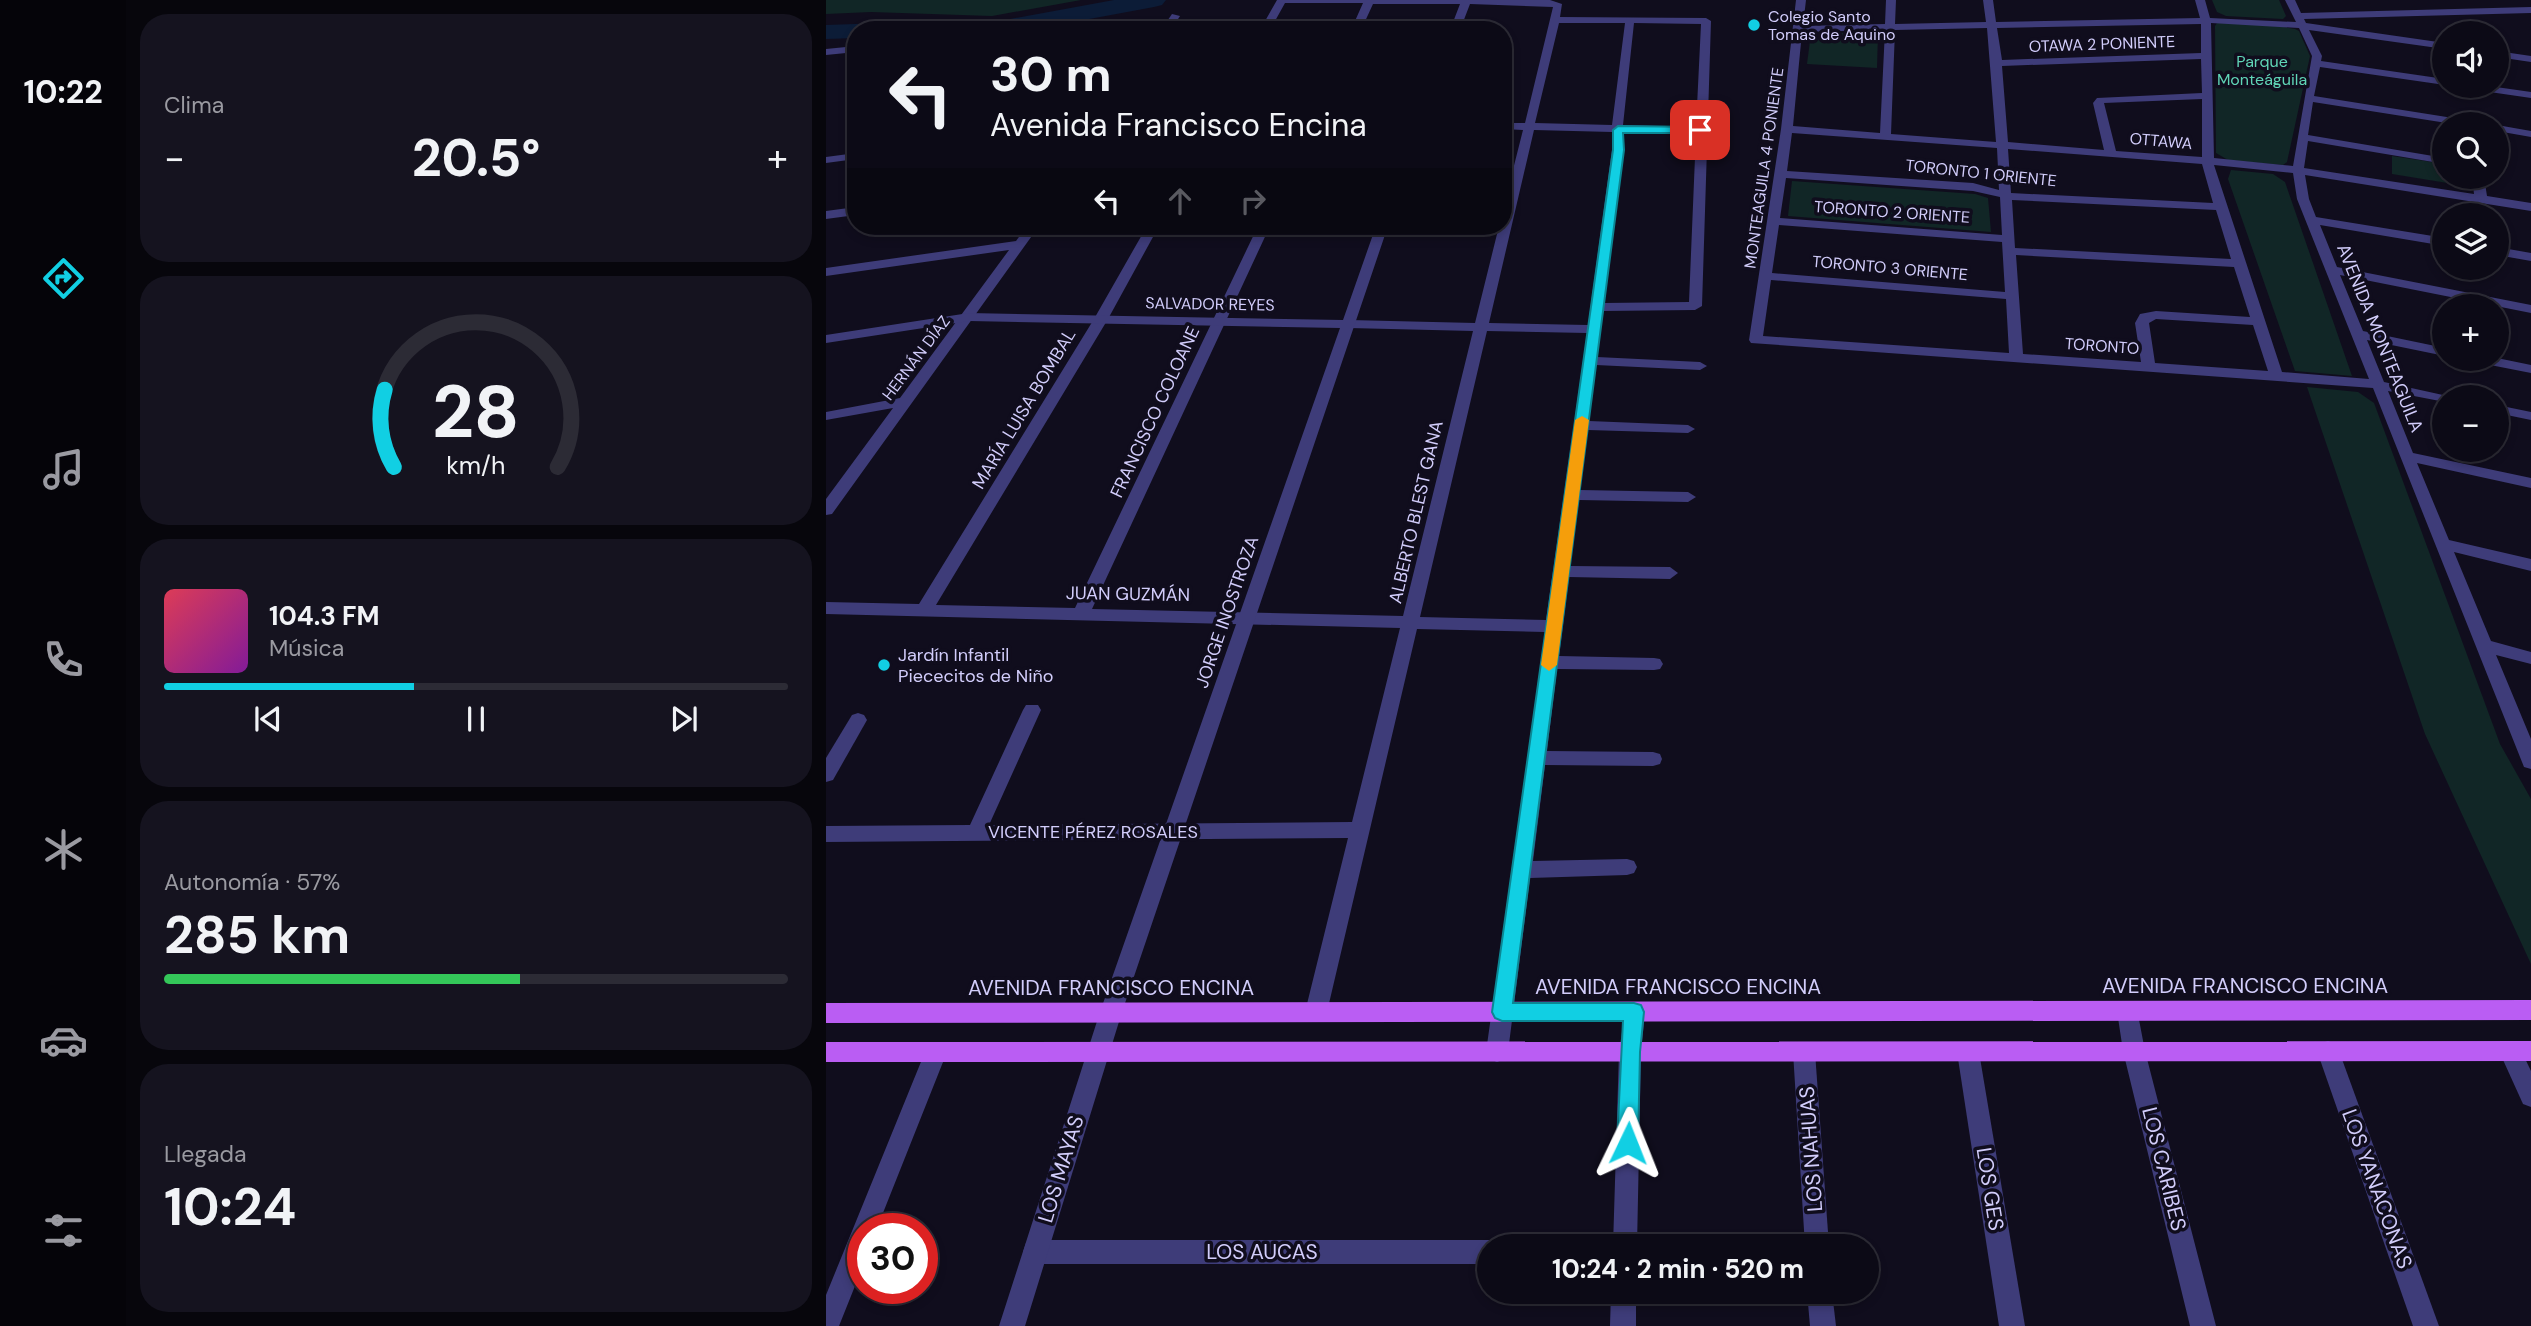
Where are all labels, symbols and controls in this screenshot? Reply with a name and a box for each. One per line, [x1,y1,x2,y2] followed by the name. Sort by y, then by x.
[1768,6,1896,45] place label: Colegio Santo Tomas de Aquino
[1746,17,1762,33] marker: Colegio Santo Tomas de Aquino
[2432,21,2509,462] map controls
[2432,21,2509,98] button: sound
[2029,31,2175,57] street label: OTAWA 2 PONIENTE
[990,42,1112,106] text: 30 m
[875,49,966,140] icon: left
[2217,51,2307,90] park label: Parque Monteáguila
[1739,66,1789,270] street label: MONTEAGUILA 4 PONIENTE
[23,71,103,113] text: 10:22
[164,90,224,120] text: Clima
[1670,100,1730,160] pin
[990,104,1367,146] text: Avenida Francisco Encina
[1681,111,1719,149] icon: arrive
[2432,112,2509,189] button: search
[412,124,540,192] text: 20.5°
[2129,128,2194,154] street label: OTTAWA
[164,133,185,183] text: −
[767,133,788,183] text: +
[1904,155,2058,191] street label: TORONTO 1 ORIENTE
[1088,182,1126,220] icon: left
[1161,182,1199,220] icon: ahead
[1234,182,1272,220] icon: right
[1813,196,1971,228] street label: TORONTO 2 ORIENTE
[2432,203,2509,280] button: layers
[2331,240,2429,436] street label: AVENIDA MONTEAGUILA
[1811,251,1969,285] street label: TORONTO 3 ORIENTE
[39,254,88,303] icon: directions
[1145,292,1275,316] street label: SALVADOR REYES
[2432,294,2509,371] button: +
[877,312,955,404] street label: HERNÁN DÍAZ
[1105,322,1205,502] street label: FRANCISCO COLOANE
[967,324,1081,494] street label: MARÍA LUISA BOMBAL
[2064,333,2140,359] street label: TORONTO
[432,365,520,460] text: 28
[2432,385,2509,462] button: −
[1383,418,1449,606] street label: ALBERTO BLEST GANA
[39,445,88,494] icon: music
[446,448,506,481] text: km/h
[1190,533,1264,691] street label: JORGE INOSTROZA
[1066,581,1190,607] street label: JUAN GUZMÁN
[269,599,380,633] text: 104.3 FM
[269,633,344,663] text: Música
[39,635,88,684] icon: phone
[898,643,1053,688] place label: Jardín Infantil Piececitos de Niño
[876,657,892,673] marker: Jardín Infantil Piececitos de Niño
[249,700,287,738] icon: previous
[457,700,495,738] icon: pause
[665,700,703,738] icon: next
[988,820,1198,844] street label: VICENTE PÉREZ ROSALES
[39,825,88,874] icon: climate
[164,867,340,897] text: Autonomía · 57%
[164,901,350,969] text: 285 km
[2102,972,2388,1000] street label: AVENIDA FRANCISCO ENCINA
[1535,973,1821,1001] street label: AVENIDA FRANCISCO ENCINA
[968,974,1254,1002] street label: AVENIDA FRANCISCO ENCINA
[39,1016,88,1065] icon: car
[1793,1085,1829,1213] street label: LOS NAHUAS
[2135,1104,2193,1234] street label: LOS CARIBES
[2335,1105,2419,1273] street label: LOS YANACONAS
[1591,1106,1665,1180] position arrow
[1031,1112,1091,1226] street label: LOS MAYAS
[164,1139,247,1169] text: Llegada
[1970,1145,2010,1233] street label: LOS GES
[164,1173,296,1241] text: 10:24
[39,1206,88,1255] icon: filters
[847,1213,938,1304] speed limit sign: 30
[1206,1238,1318,1266] street label: LOS AUCAS
[1552,1252,1804,1286] text: 10:24 · 2 min · 520 m

